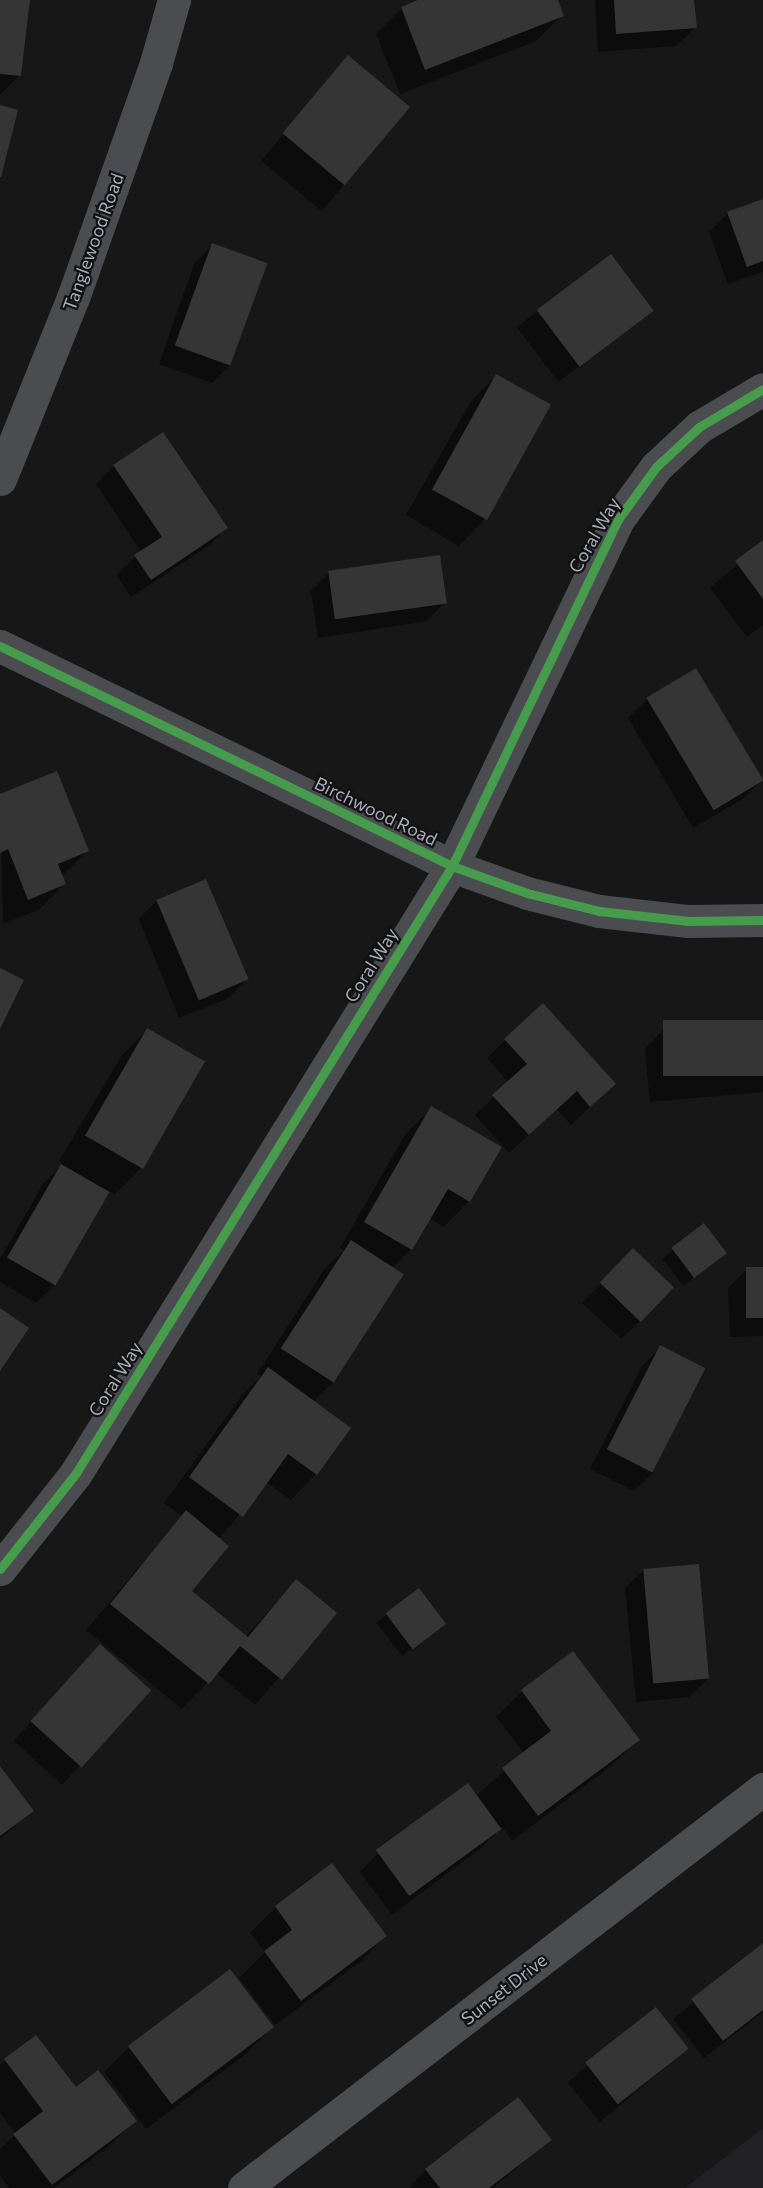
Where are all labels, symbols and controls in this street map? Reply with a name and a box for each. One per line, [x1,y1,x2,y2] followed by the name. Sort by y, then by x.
[58,170,128,314] street label: Tanglewood Road
[564,493,624,577] street label: Coral Way
[311,772,441,850] street label: Birchwood Road
[340,924,402,1006] street label: Coral Way
[84,1338,146,1420] street label: Coral Way
[457,1949,551,2029] street label: Sunset Drive

